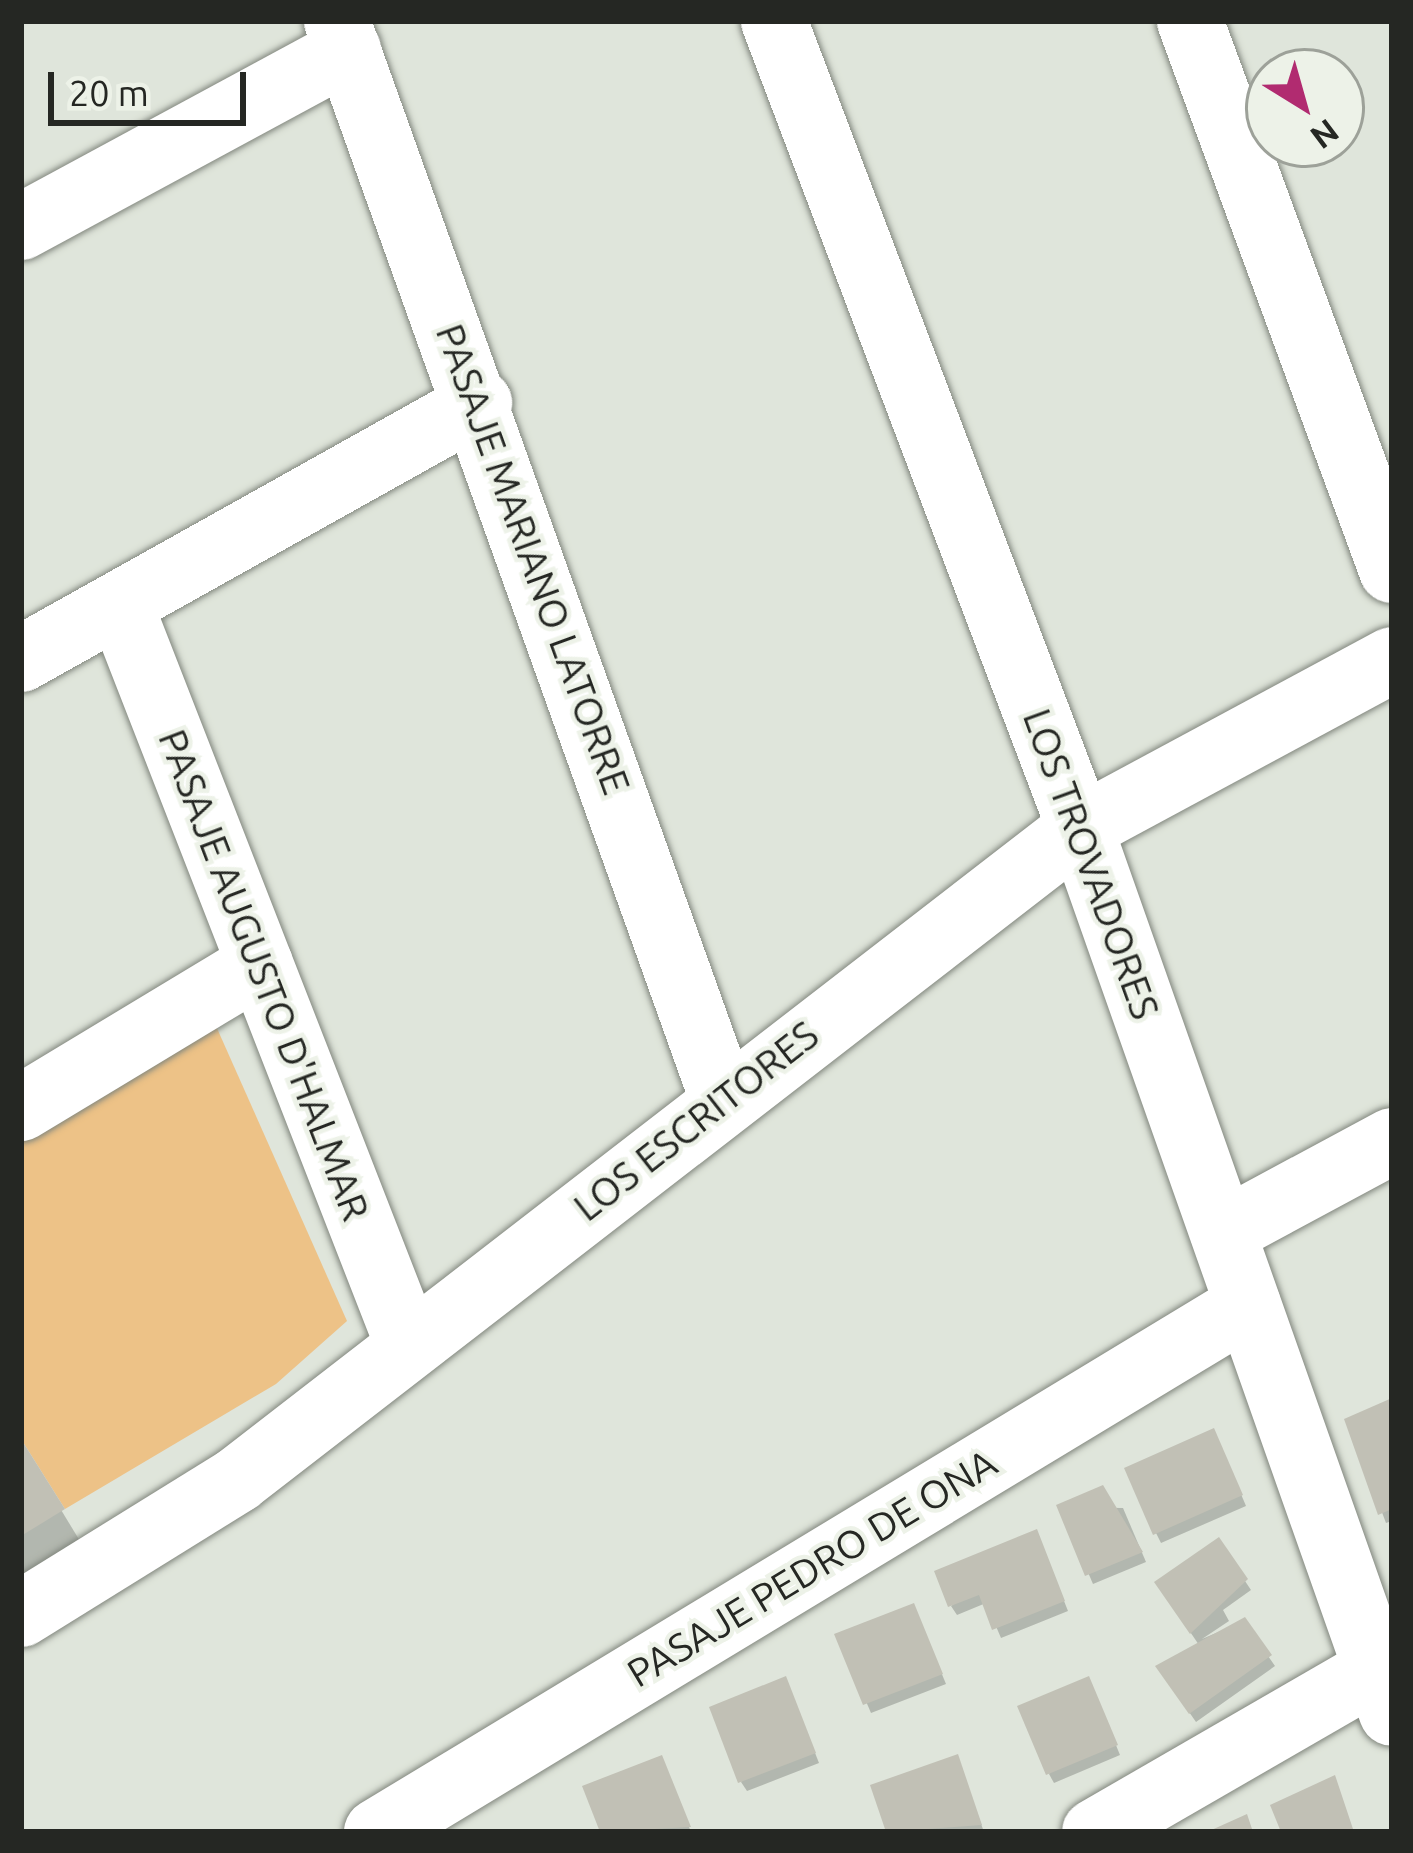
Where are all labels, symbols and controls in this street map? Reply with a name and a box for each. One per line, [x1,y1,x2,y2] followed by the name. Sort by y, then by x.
[54,48,252,122] scale bar
[1245,48,1365,168] north arrow
[69,72,149,113] text: 20 m
[1304,113,1346,157] text: N
[426,318,640,800] street label: PASAJE MARIANO LATORRE
[1013,703,1169,1025] street label: LOS TROVADORES
[149,723,379,1227] street label: PASAJE AUGUSTO D'HALMAR
[565,1011,827,1231] street label: LOS ESCRITORES
[619,1439,1005,1697] street label: PASAJE PEDRO DE ONA

